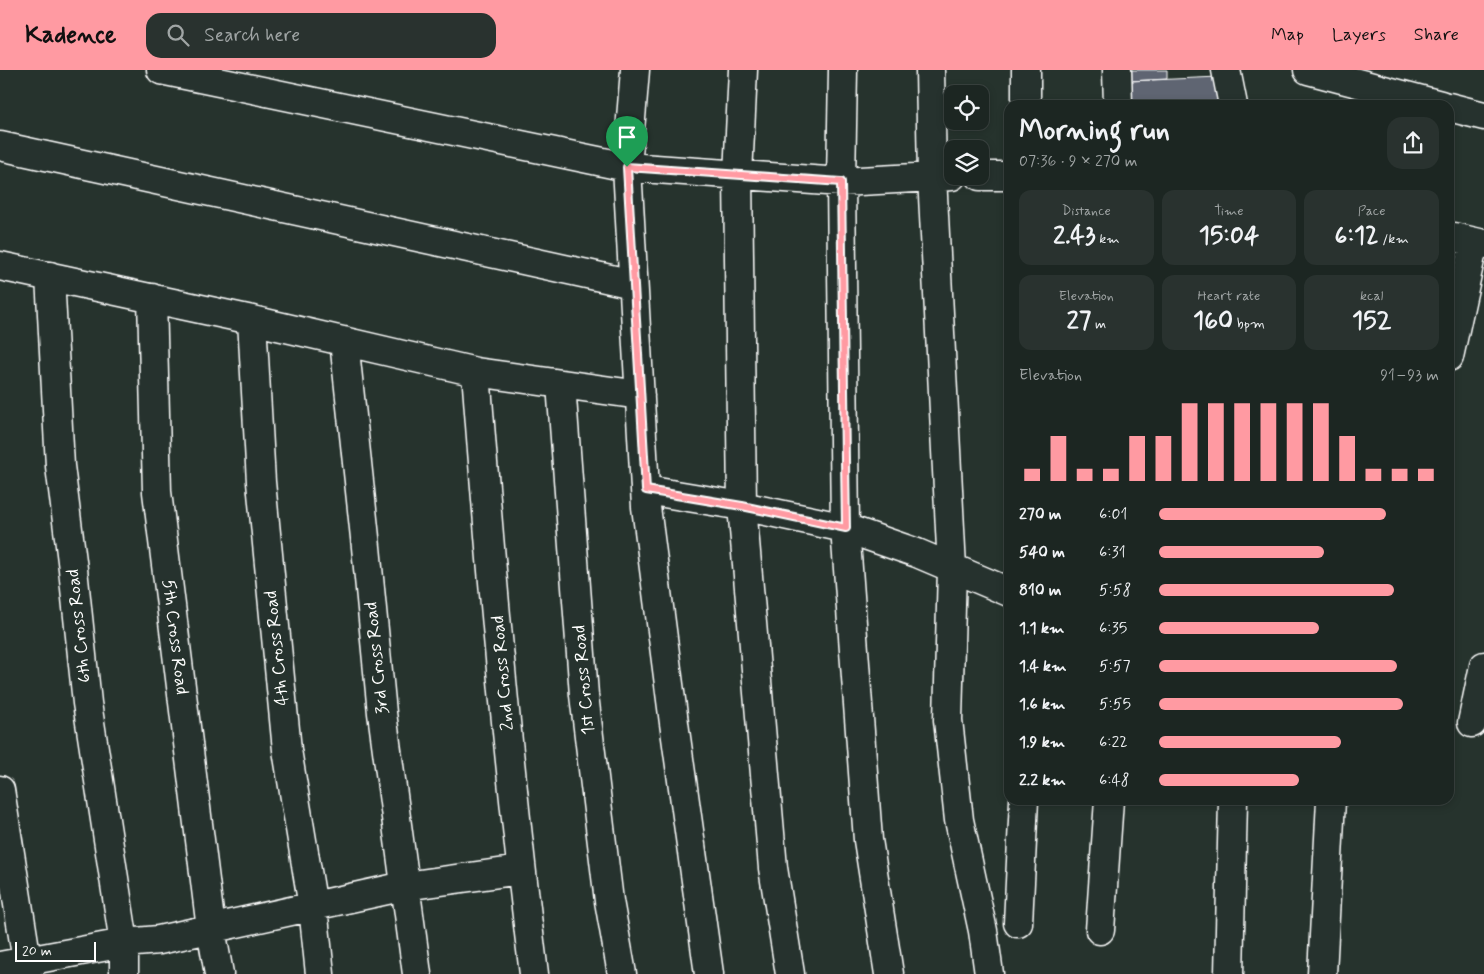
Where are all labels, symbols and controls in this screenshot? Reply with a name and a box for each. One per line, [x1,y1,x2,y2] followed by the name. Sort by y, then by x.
[146,13,496,58] search box
[25,20,116,51] text: Kadence
[164,21,192,49] icon: search
[204,23,300,48] text: Search here
[1271,23,1304,47] text: Map
[1332,23,1386,47] text: Layers
[1414,23,1459,47] text: Share
[944,85,989,185] map controls
[944,85,989,130] button: locate
[1019,113,1170,150] text: Morning run
[606,116,648,167] pin
[1387,117,1439,169] button: share
[613,123,641,151] icon: arrive
[944,140,989,185] button: layers
[1019,151,1138,172] text: 07:36 · 9 × 270 m
[1062,202,1111,220] text: Distance
[1214,202,1244,220] text: Time
[1358,202,1386,220] text: Pace
[1053,220,1096,253] text: 2.43
[1199,220,1259,253] text: 15:04
[1335,220,1378,253] text: 6:12
[1096,230,1120,248] text: km
[1378,230,1409,248] text: /km
[1059,287,1114,305] text: Elevation
[1198,287,1260,305] text: Heart rate
[1360,287,1383,305] text: kcal
[1066,305,1091,338] text: 27
[1193,305,1233,338] text: 160
[1352,305,1391,338] text: 152
[1091,315,1106,333] text: m
[1233,315,1265,333] text: bpm
[1019,365,1082,386] text: Elevation
[1380,365,1439,386] text: 91–93 m
[1019,504,1062,525] text: 270 m
[1099,504,1127,525] text: 6:01
[1019,542,1065,563] text: 540 m
[1099,542,1126,563] text: 6:31
[61,568,97,684] street label: 6th Cross Road
[156,578,194,696] street label: 5th Cross Road
[1019,580,1062,601] text: 810 m
[1099,580,1131,601] text: 5:58
[259,589,295,707] street label: 4th Cross Road
[359,600,395,716] street label: 3rd Cross Road
[486,614,520,732] street label: 2nd Cross Road
[1019,618,1064,639] text: 1.1 km
[1099,618,1127,639] text: 6:35
[567,624,601,736] street label: 1st Cross Road
[1019,656,1066,677] text: 1.4 km
[1099,656,1131,677] text: 5:57
[1019,694,1065,715] text: 1.6 km
[1099,694,1131,715] text: 5:55
[1019,732,1065,753] text: 1.9 km
[1099,732,1128,753] text: 6:22
[1019,770,1066,791] text: 2.2 km
[1099,770,1130,791] text: 6:48
[15,939,96,962] scale bar
[22,942,52,960] text: 20 m

